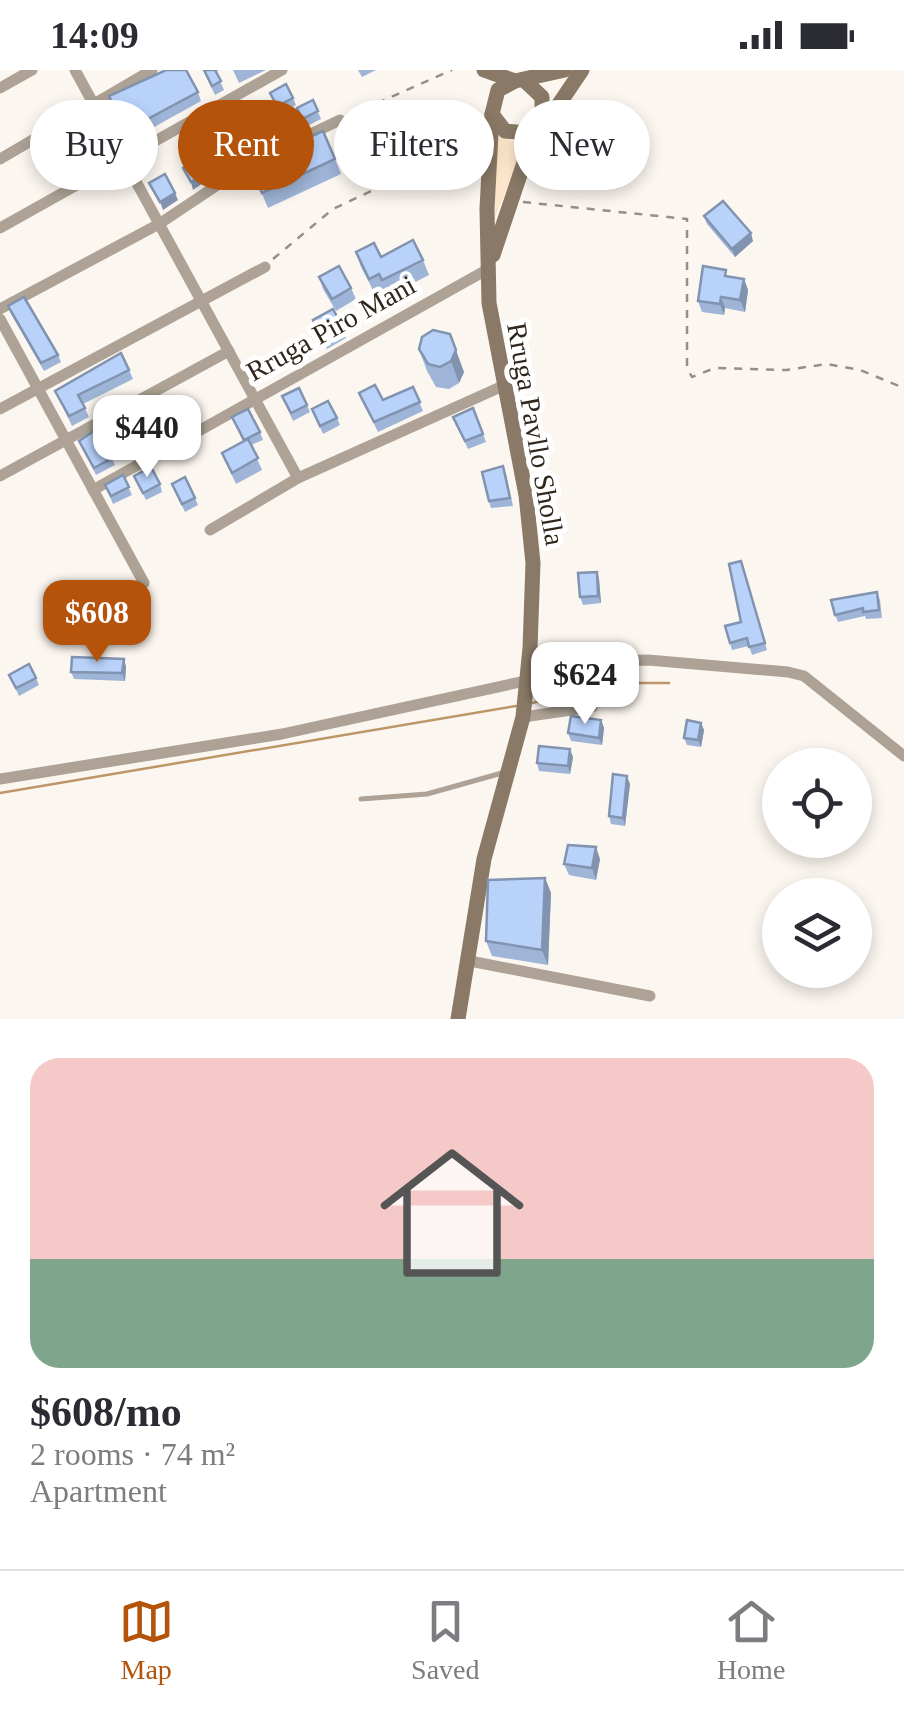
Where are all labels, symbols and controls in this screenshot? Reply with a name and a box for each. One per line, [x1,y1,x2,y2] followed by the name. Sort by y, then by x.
[50,14,139,56] text: 14:09
[30,100,158,190] chip: Buy
[178,100,314,190] chip: Rent
[334,100,494,190] chip: Filters
[514,100,650,190] chip: New
[241,269,421,387] street label: Rruga Piro Mani
[501,320,571,548] street label: Rruga Pavllo Sholla
[88,395,206,480] pin: $440
[115,409,179,445] text: $440
[38,580,156,665] pin: $608
[65,594,129,630] text: $608
[526,642,644,727] pin: $624
[553,656,617,692] text: $624
[762,748,872,988] map controls
[762,748,872,858] button: locate
[762,878,872,988] button: layers
[362,1123,542,1303] icon: home
[30,1389,182,1435] text: $608/mo
[30,1436,235,1472] text: 2 rooms · 74 m²
[30,1473,167,1509] text: Apartment
[119,1594,174,1686] tab: Map
[411,1594,480,1686] tab: Saved
[717,1594,785,1686] tab: Home

